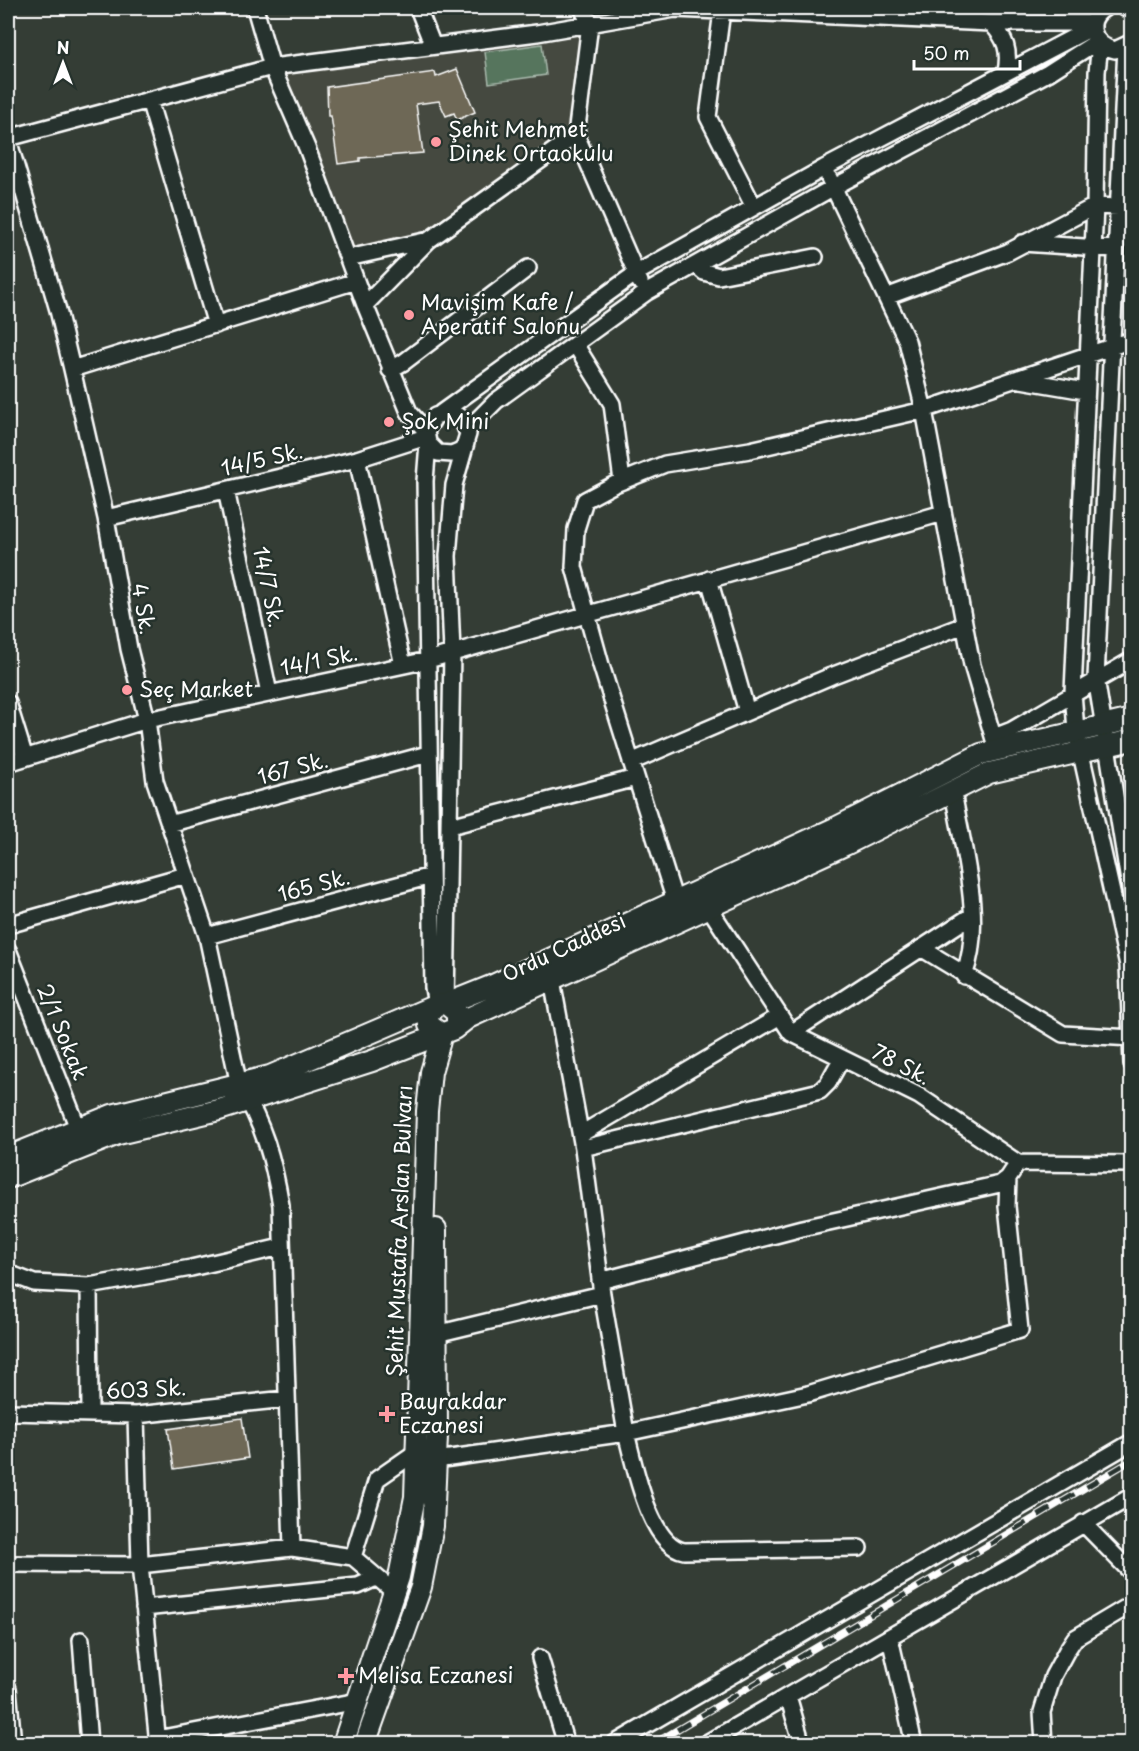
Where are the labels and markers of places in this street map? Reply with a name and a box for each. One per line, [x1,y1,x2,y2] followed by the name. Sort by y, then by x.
[448,112,614,168] place label: Şehit Mehmet Dinek Ortaokulu
[429,135,443,149] marker: Şehit Mehmet Dinek Ortaokulu
[421,285,580,341] place label: Mavişim Kafe / Aperatif Salonu
[402,308,416,322] marker: Mavişim Kafe / Aperatif Salonu
[401,404,489,436] place label: Şok Mini
[382,415,396,429] marker: Şok Mini
[139,672,253,704] place label: Seç Market
[120,683,134,697] marker: Seç Market
[399,1384,507,1440] place label: Bayrakdar Eczanesi
[380,1407,394,1421] marker: Bayrakdar Eczanesi
[358,1658,513,1690] place label: Melisa Eczanesi
[339,1669,353,1683] marker: Melisa Eczanesi

